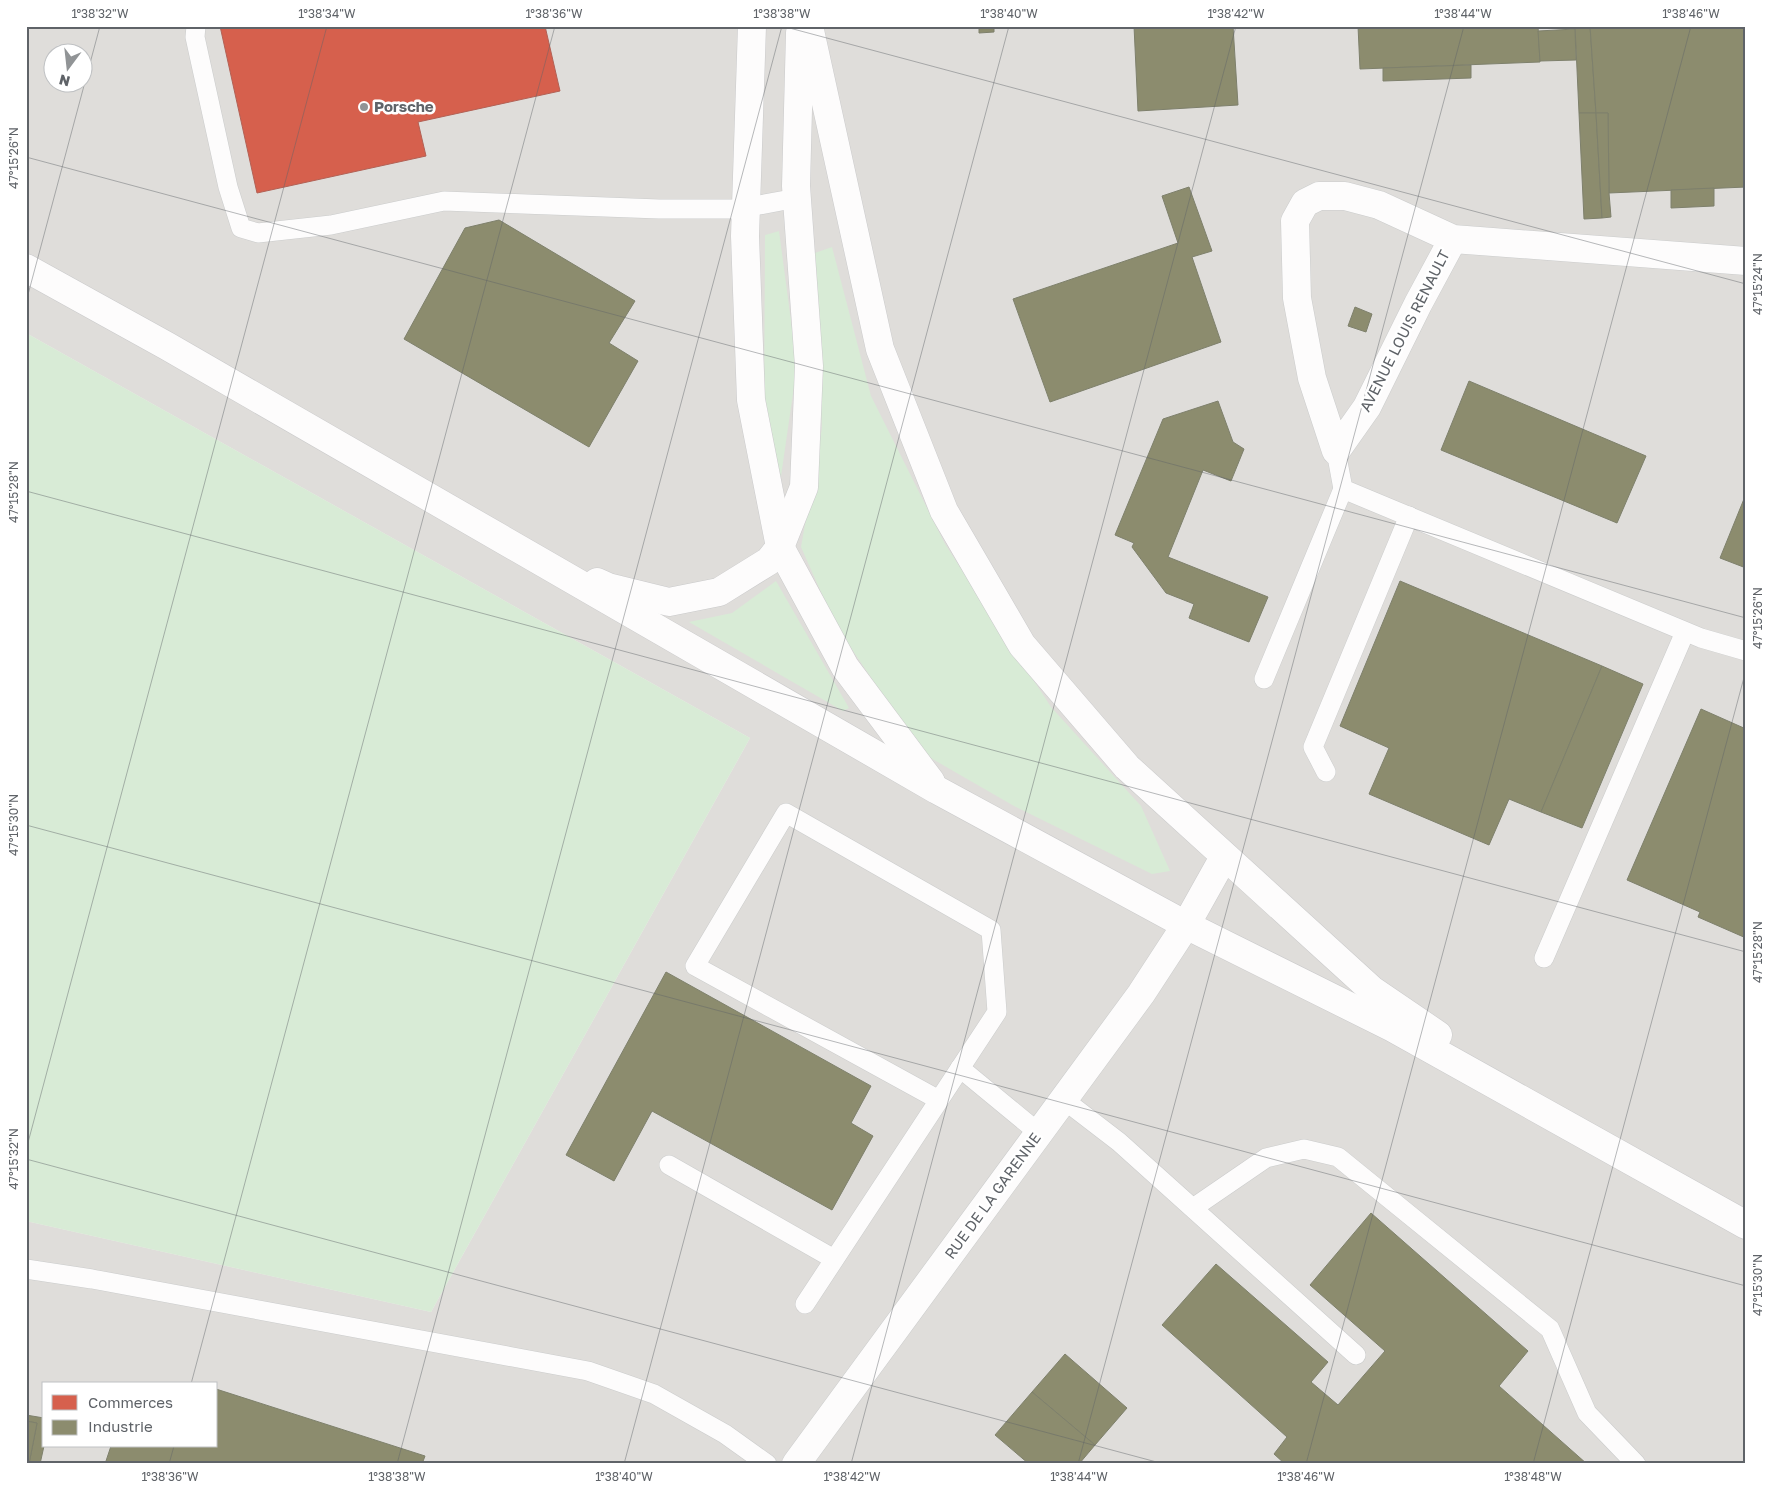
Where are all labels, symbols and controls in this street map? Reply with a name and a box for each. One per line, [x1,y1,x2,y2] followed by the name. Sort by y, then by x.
[72,6,129,21] text: 1°38'32"W
[298,6,356,21] text: 1°38'34"W
[525,6,583,21] text: 1°38'36"W
[753,6,811,21] text: 1°38'38"W
[980,6,1038,21] text: 1°38'40"W
[1207,6,1265,21] text: 1°38'42"W
[1434,6,1492,21] text: 1°38'44"W
[1662,6,1720,21] text: 1°38'46"W
[42,42,92,92] north arrow
[57,71,72,91] text: N
[374,97,434,115] place label: Porsche
[358,101,370,113] marker: Porsche
[6,127,21,189] text: 47°15'26"N
[1355,247,1453,414] street label: AVENUE LOUIS RENAULT
[1750,253,1765,315] text: 47°15'24"N
[6,461,21,523] text: 47°15'28"N
[1750,587,1765,649] text: 47°15'26"N
[6,794,21,856] text: 47°15'30"N
[1750,921,1765,983] text: 47°15'28"N
[6,1128,21,1190] text: 47°15'32"N
[940,1129,1044,1262] street label: RUE DE LA GARENNE
[1750,1254,1765,1316] text: 47°15'30"N
[42,1382,218,1448] legend
[88,1393,173,1411] text: Commerces
[88,1417,153,1435] text: Industrie
[141,1469,199,1484] text: 1°38'36"W
[368,1469,426,1484] text: 1°38'38"W
[595,1469,653,1484] text: 1°38'40"W
[823,1469,881,1484] text: 1°38'42"W
[1050,1469,1108,1484] text: 1°38'44"W
[1277,1469,1335,1484] text: 1°38'46"W
[1504,1469,1562,1484] text: 1°38'48"W

